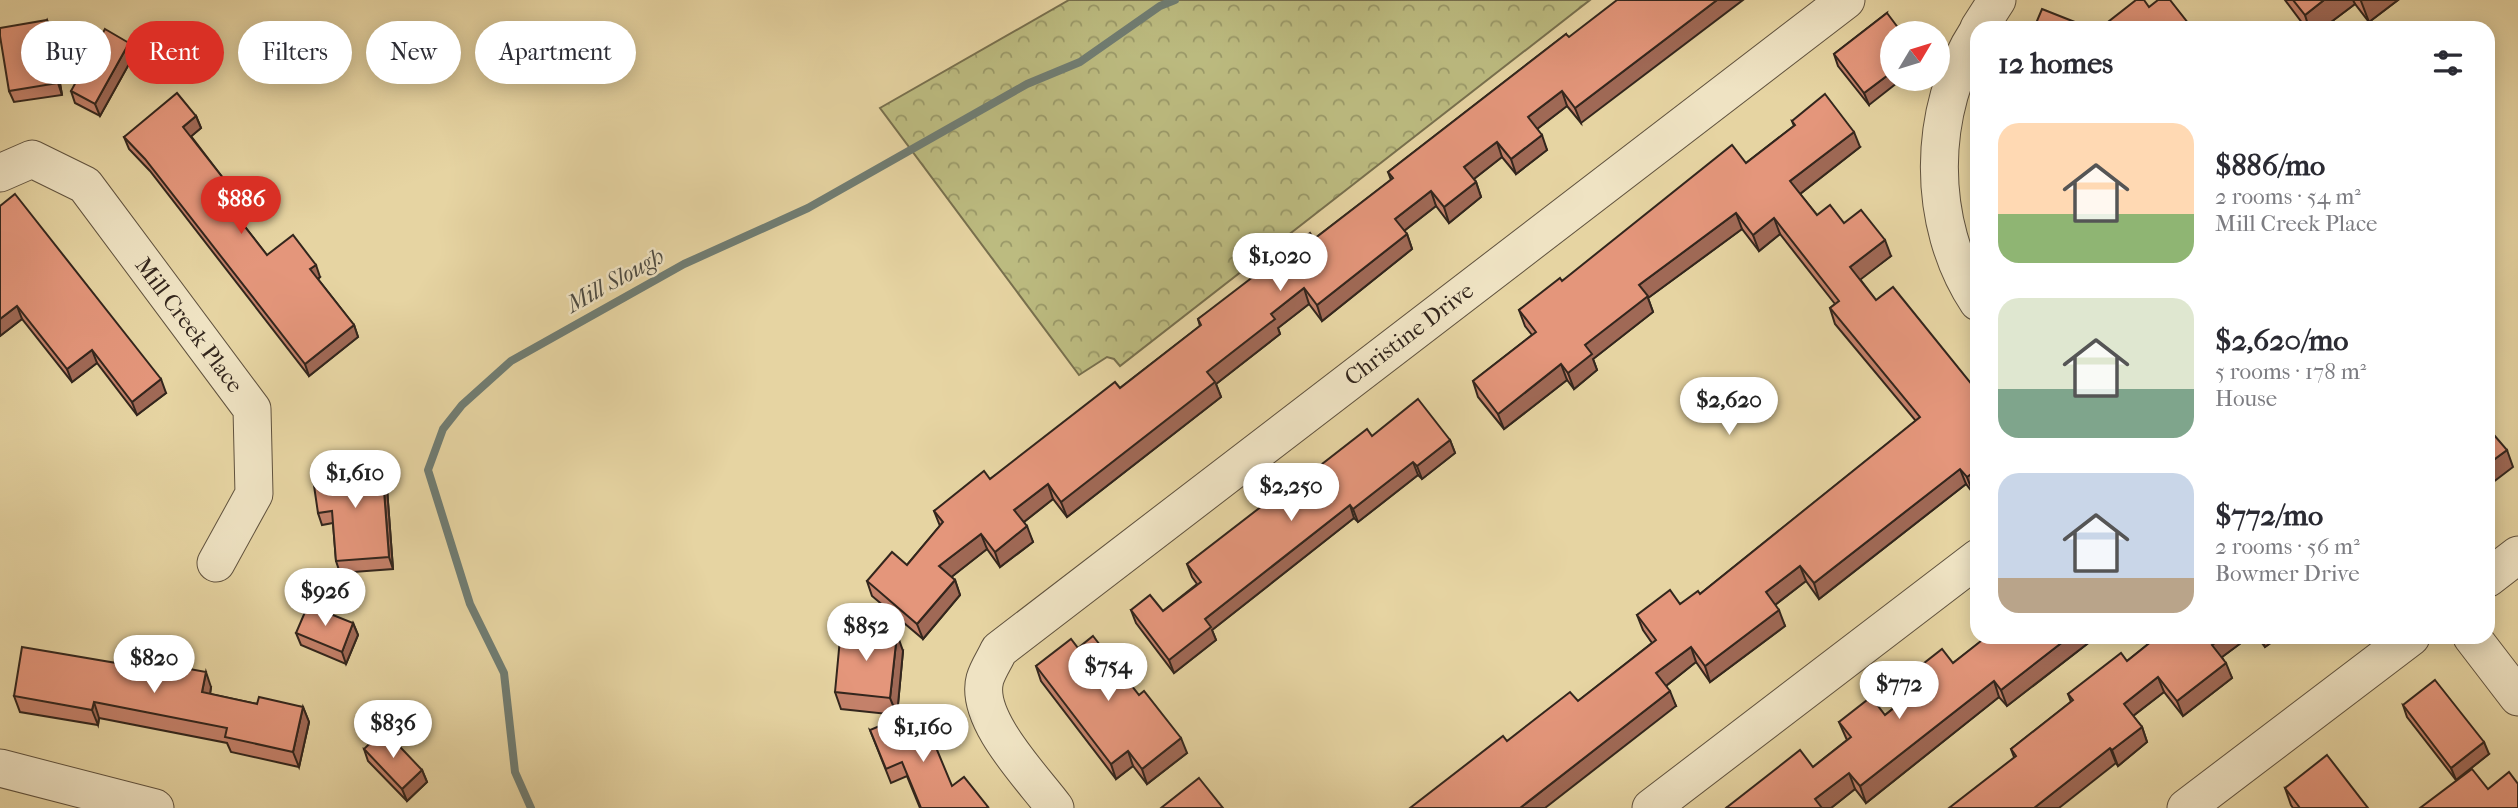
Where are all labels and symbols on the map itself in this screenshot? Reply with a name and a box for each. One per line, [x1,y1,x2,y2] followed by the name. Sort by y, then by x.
[1880,21,1950,91] north arrow
[200,176,282,236] pin: $886
[1223,233,1337,293] pin: $1,020
[559,242,669,319] water label: Mill Slough
[129,252,249,398] street label: Mill Creek Place
[1339,277,1479,391] street label: Christine Drive
[1672,378,1786,437] pin: $2,620
[298,450,412,510] pin: $1,610
[1234,463,1348,523] pin: $2,250
[284,568,366,628] pin: $926
[825,604,907,663] pin: $852
[113,636,195,695] pin: $820
[1067,644,1149,703] pin: $754
[1858,662,1940,721] pin: $772
[352,700,434,760] pin: $836
[866,704,980,764] pin: $1,160

